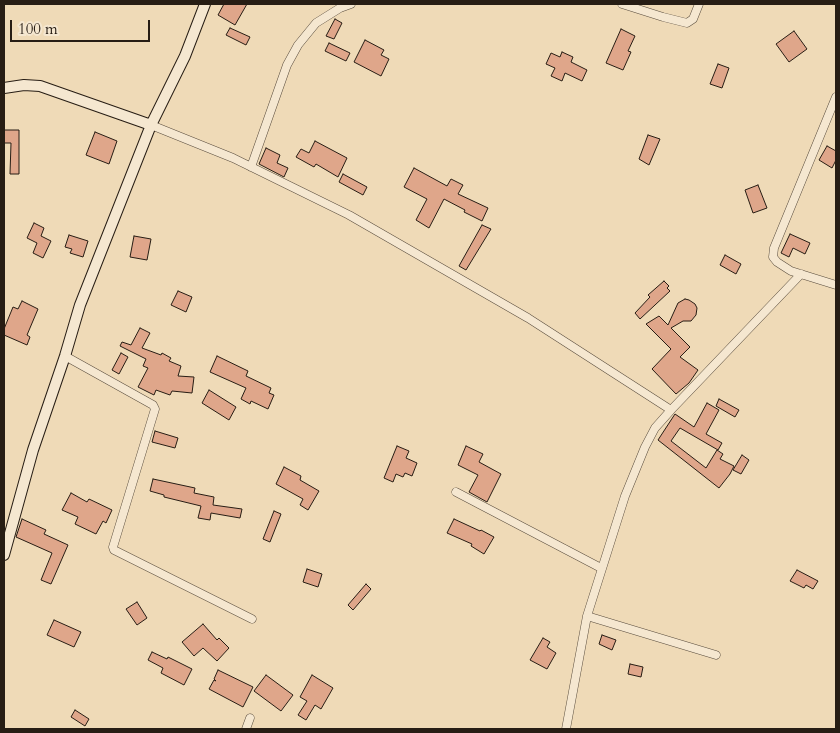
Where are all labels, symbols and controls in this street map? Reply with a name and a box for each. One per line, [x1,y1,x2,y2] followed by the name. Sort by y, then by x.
[12,10,152,42] scale bar
[18,19,58,39] text: 100 m

